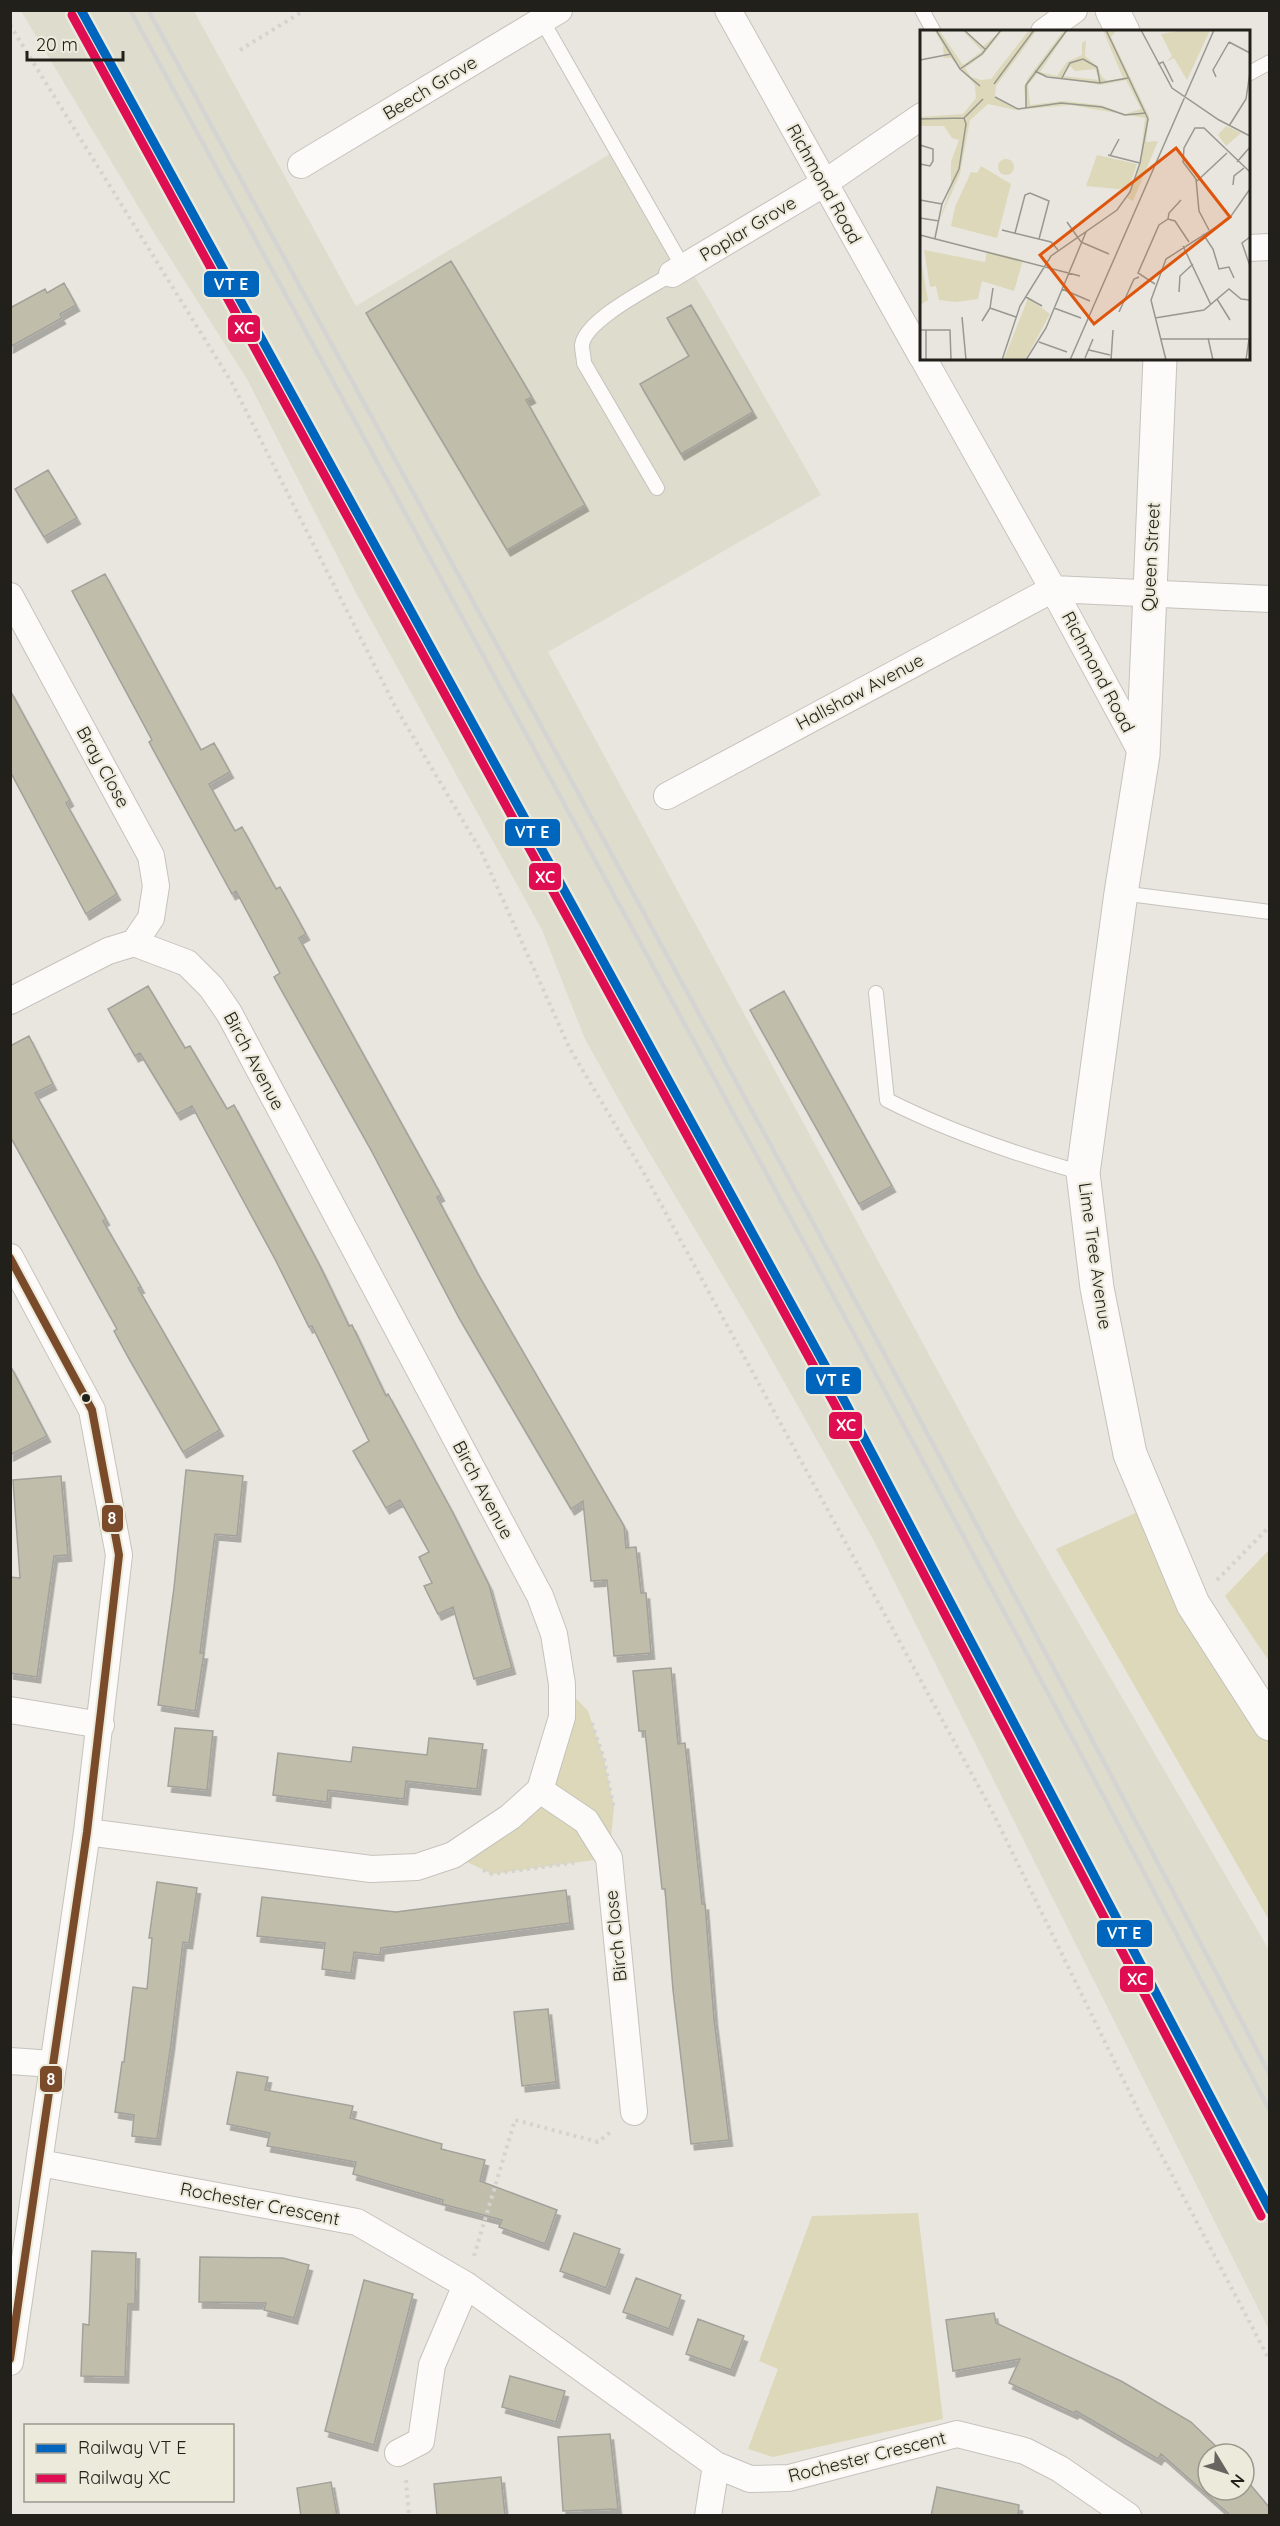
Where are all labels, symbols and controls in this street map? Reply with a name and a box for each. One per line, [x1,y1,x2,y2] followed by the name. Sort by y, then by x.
[27,24,123,62] scale bar
[920,30,1250,360] inset map
[36,33,78,56] text: 20 m
[378,50,481,125] street label: Beech Grove
[782,120,867,248] street label: Richmond Road
[695,191,800,266] street label: Poplar Grove
[203,270,260,298] line badge: VT E
[214,274,248,294] text: VT E
[227,314,261,343] line badge: XC
[234,318,254,338] text: XC
[1136,502,1165,612] street label: Queen Street
[1057,607,1140,736] street label: Richmond Road
[792,648,928,735] street label: Hallshaw Avenue
[72,722,135,812] street label: Bray Close
[504,818,561,847] line badge: VT E
[515,822,549,842] text: VT E
[528,862,562,891] line badge: XC
[535,867,555,887] text: XC
[219,1008,290,1114] street label: Birch Avenue
[1074,1181,1117,1331] street label: Lime Tree Avenue
[805,1366,862,1395] line badge: VT E
[816,1370,850,1390] text: VT E
[80,1392,92,1404] unlabelled marker
[828,1411,863,1440] line badge: XC
[836,1415,856,1435] text: XC
[448,1437,519,1543] street label: Birch Avenue
[101,1504,124,1533] line badge: 8
[108,1508,117,1528] text: 8
[599,1889,632,1983] street label: Birch Close
[1096,1919,1153,1948] line badge: VT E
[1107,1923,1141,1943] text: VT E
[1119,1965,1154,1993] line badge: XC
[1127,1969,1147,1989] text: XC
[39,2065,63,2093] line badge: 8
[47,2069,56,2089] text: 8
[178,2177,342,2230] street label: Rochester Crescent
[24,2424,234,2502] legend
[786,2426,948,2487] street label: Rochester Crescent
[78,2436,187,2459] text: Railway VT E
[1196,2442,1256,2502] north arrow
[78,2466,171,2489] text: Railway XC
[1226,2470,1249,2492] text: N

